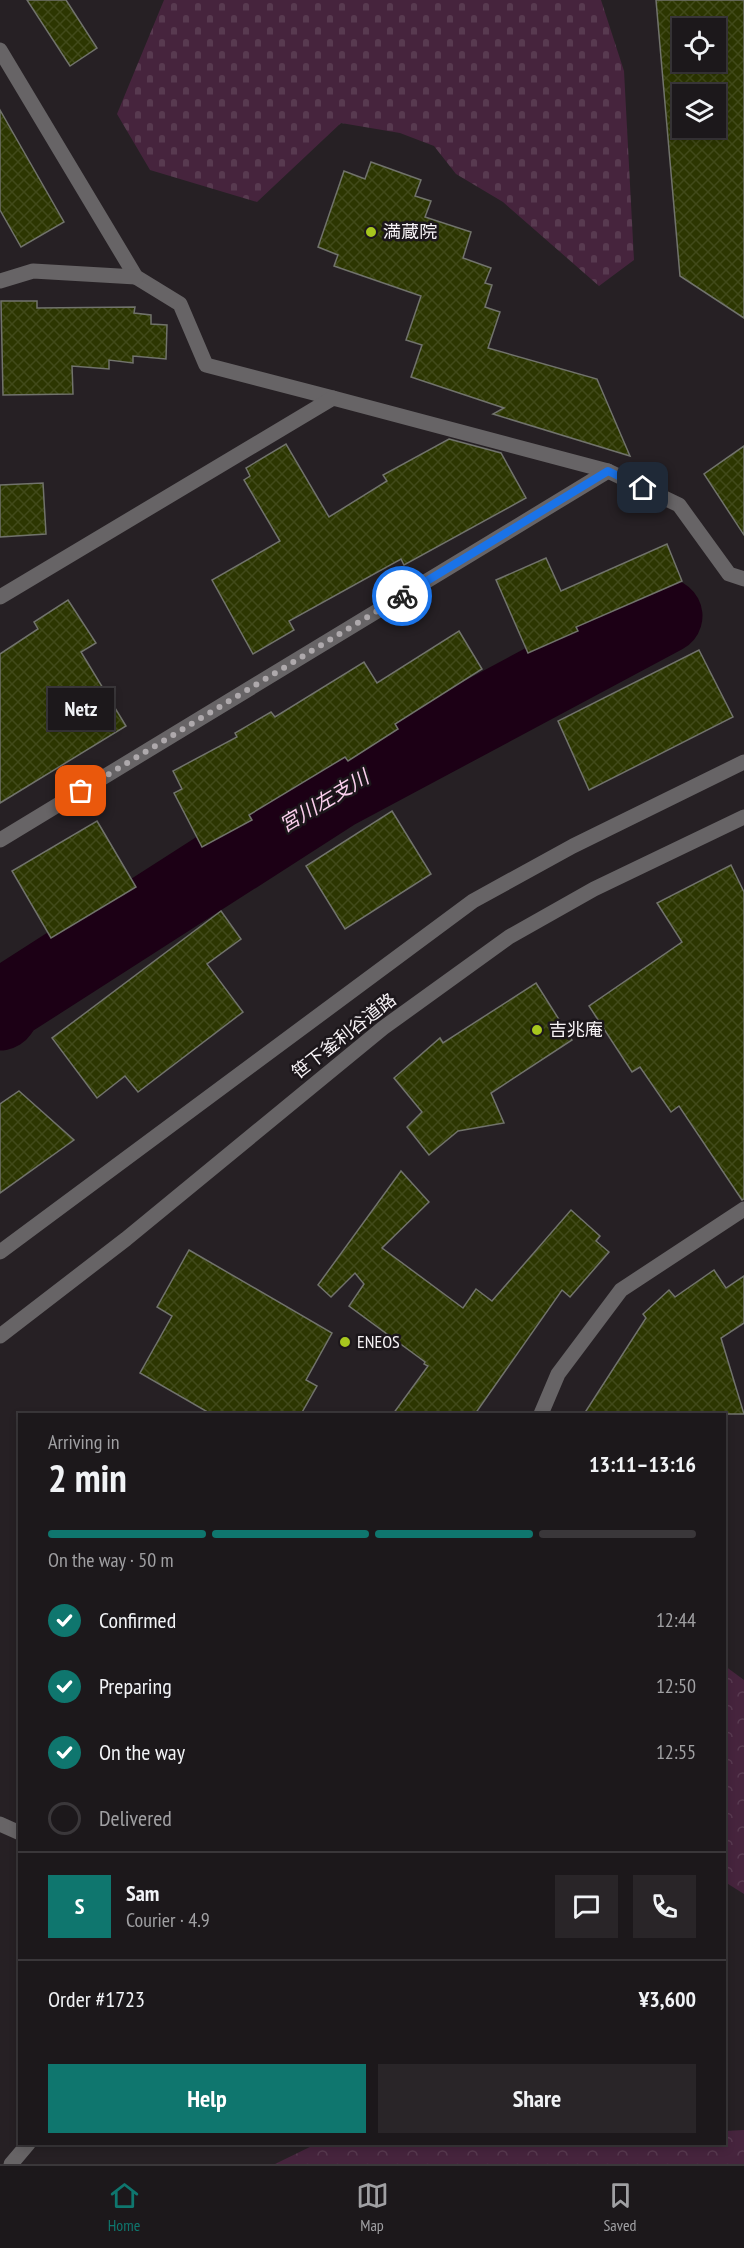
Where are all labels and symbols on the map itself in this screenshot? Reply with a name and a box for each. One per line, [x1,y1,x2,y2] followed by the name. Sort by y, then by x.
[383,220,437,243] place label: 満蔵院
[364,225,378,239] marker: 満蔵院
[617,462,668,513] pin
[372,566,432,626] courier
[48,689,114,731] callout: Netz
[274,763,375,838] water label: 宮川左支川
[55,765,106,816] pin
[287,988,400,1083] street label: 笹下釜利谷道路
[549,1018,603,1041] place label: 吉兆庵
[530,1023,544,1037] marker: 吉兆庵
[357,1330,400,1353] place label: ENEOS
[338,1335,352,1349] marker: ENEOS

